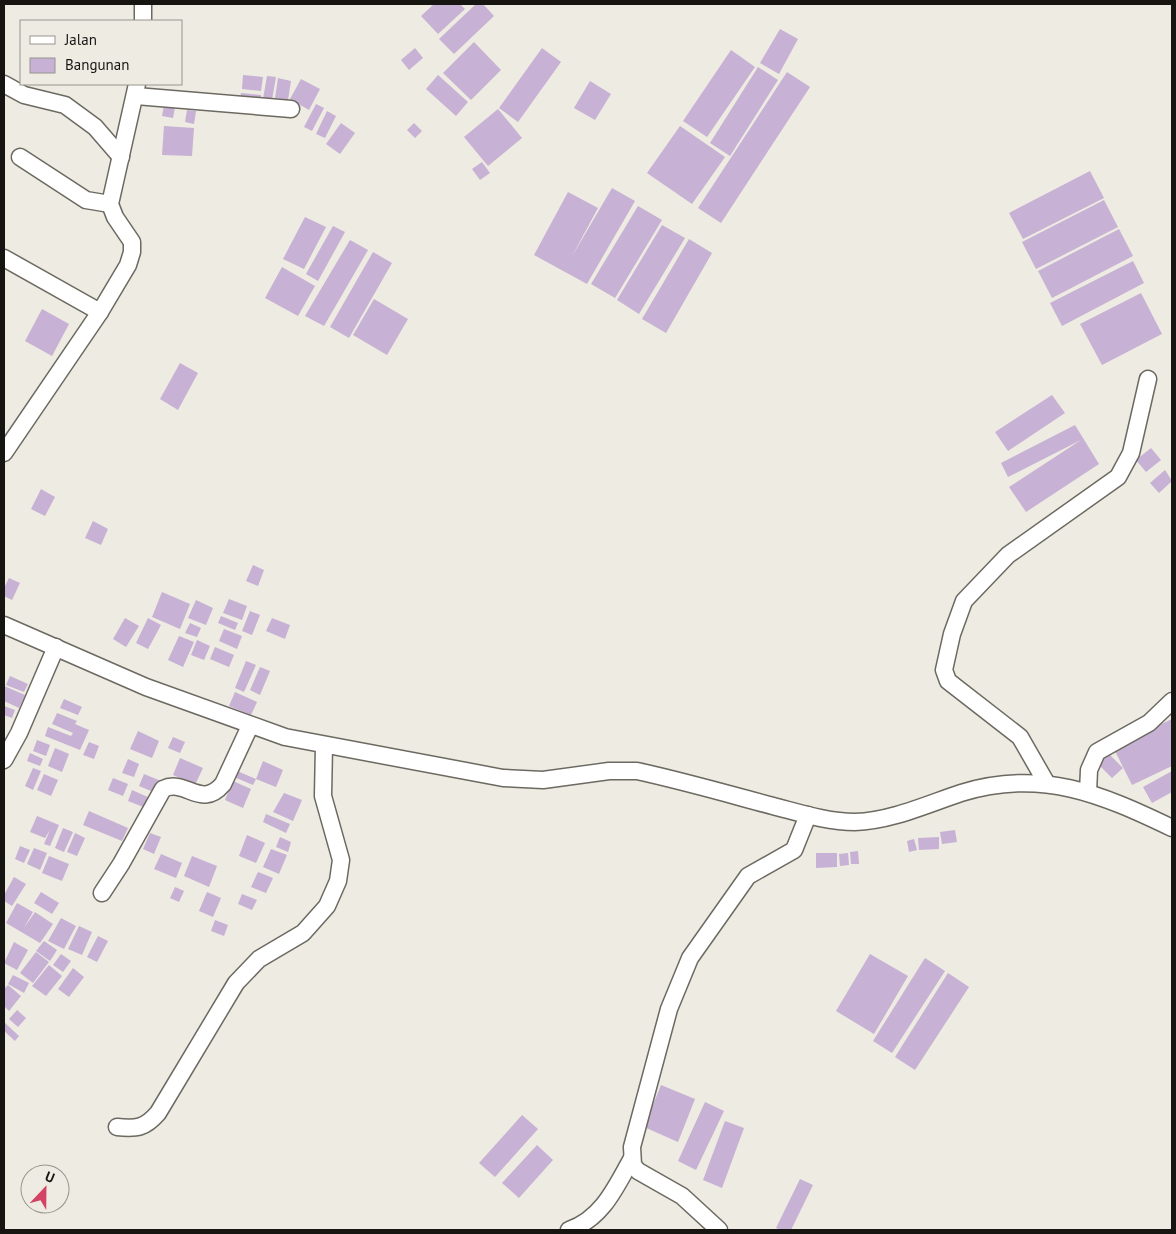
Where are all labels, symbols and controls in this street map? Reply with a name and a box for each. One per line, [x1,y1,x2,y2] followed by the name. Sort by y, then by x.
[20,20,182,85] legend
[64,30,97,49] text: Jalan
[65,55,129,74] text: Bangunan
[20,1164,70,1214] north arrow
[42,1167,57,1187] text: U

